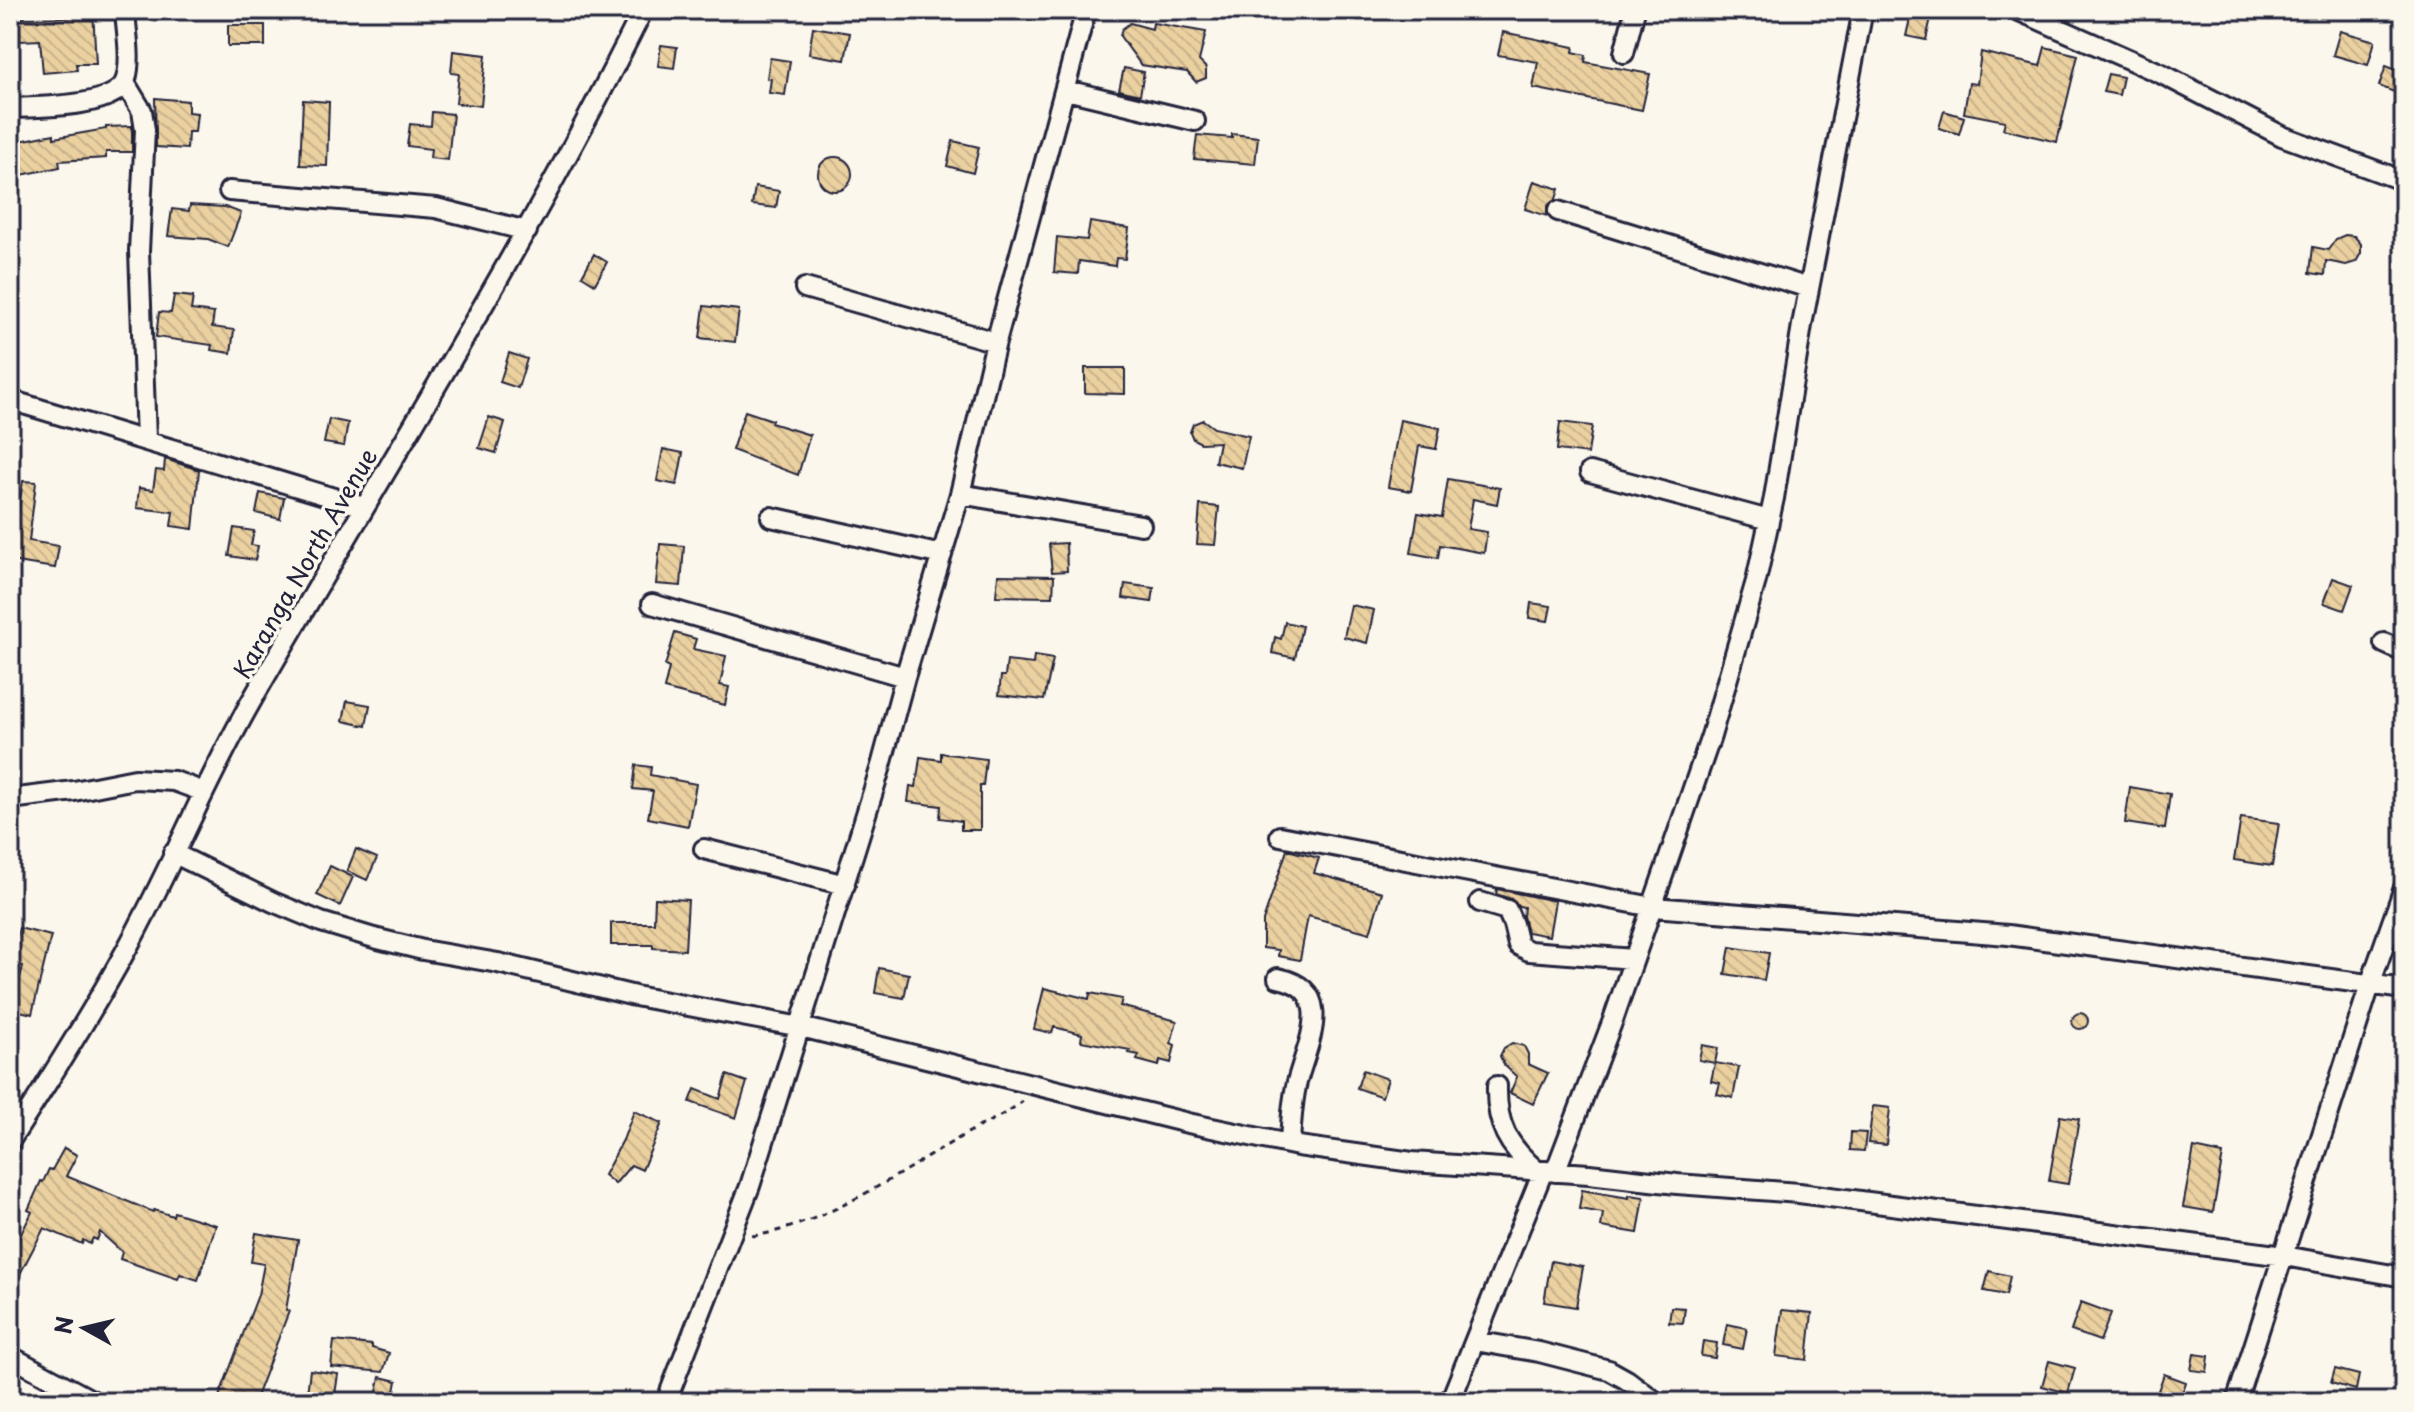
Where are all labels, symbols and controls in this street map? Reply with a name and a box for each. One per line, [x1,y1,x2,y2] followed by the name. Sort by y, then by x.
[223,441,385,685] street label: Karanga North Avenue
[44,1288,124,1368] north arrow
[45,1314,80,1336] text: N

